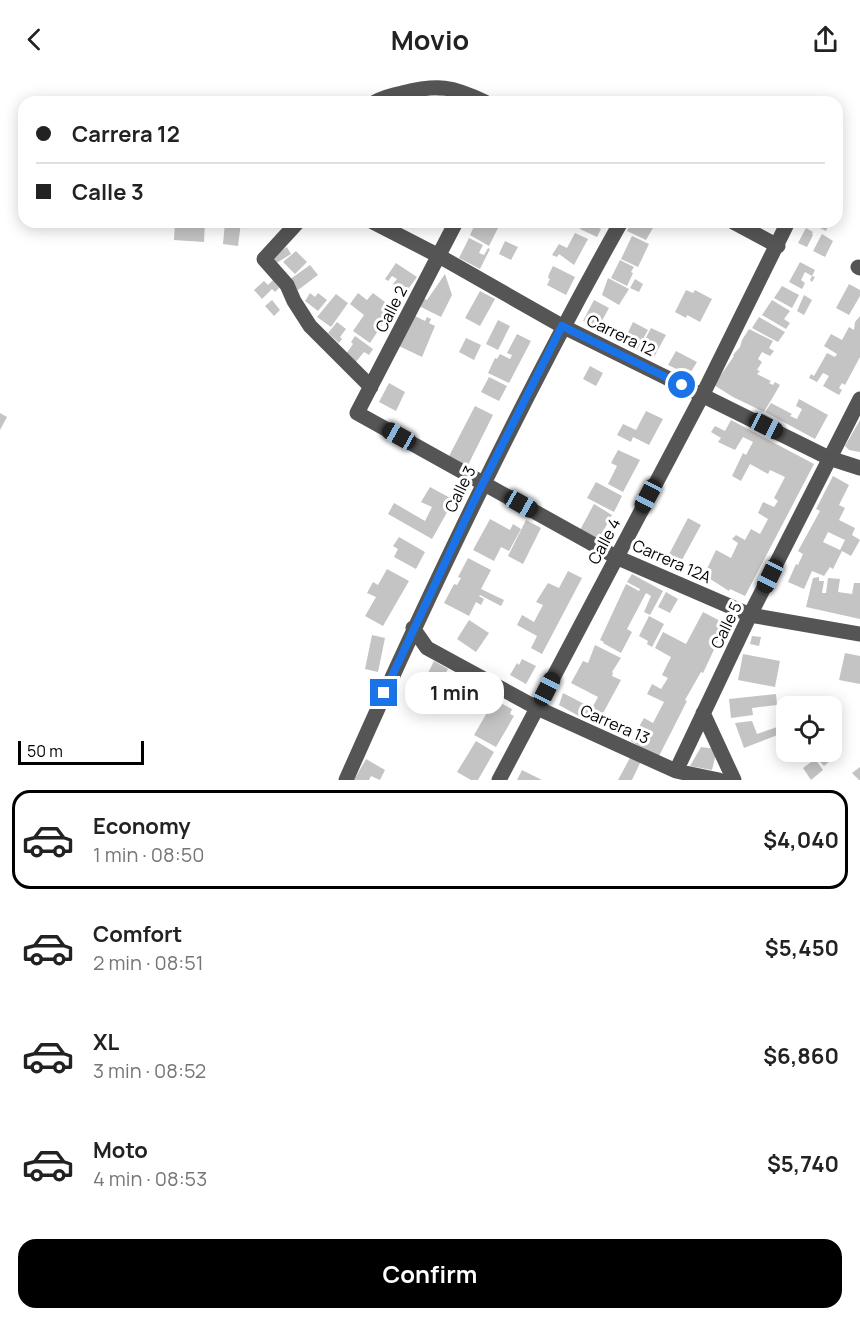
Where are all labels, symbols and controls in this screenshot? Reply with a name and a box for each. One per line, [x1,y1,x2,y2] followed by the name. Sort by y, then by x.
[391,21,469,58] text: Movio
[18,23,51,56] icon: back
[809,23,842,56] icon: share
[72,119,180,149] text: Carrera 12
[72,177,144,207] text: Calle 3
[370,282,412,336] street label: Calle 2
[583,309,659,361] street label: Carrera 12
[668,371,695,398] route start
[746,410,786,442] car
[379,419,419,453] car
[439,462,481,516] street label: Calle 3
[632,476,664,516] car
[501,487,541,521] car
[583,514,625,568] street label: Calle 4
[629,534,715,588] street label: Carrera 12A
[754,556,786,596] car
[705,598,747,652] street label: Calle 5
[531,669,563,709] car
[405,672,504,714] callout: 1 min
[370,679,397,706] route end
[430,679,479,706] text: 1 min
[776,696,842,762] map controls
[776,696,842,762] button: locate
[577,699,653,749] street label: Carrera 13
[18,738,144,766] scale bar
[27,740,63,762] text: 50 m
[93,811,191,841] text: Economy
[21,813,75,867] icon: car
[763,825,839,855] text: $4,040
[93,841,204,868] text: 1 min · 08:50
[93,919,182,949] text: Comfort
[21,921,75,975] icon: car
[765,933,839,963] text: $5,450
[93,949,204,976] text: 2 min · 08:51
[93,1027,119,1057] text: XL
[21,1029,75,1083] icon: car
[763,1041,839,1071] text: $6,860
[93,1057,206,1084] text: 3 min · 08:52
[93,1135,148,1165] text: Moto
[21,1137,75,1191] icon: car
[767,1149,839,1179] text: $5,740
[93,1165,207,1192] text: 4 min · 08:53
[18,1239,842,1308] button: Confirm

